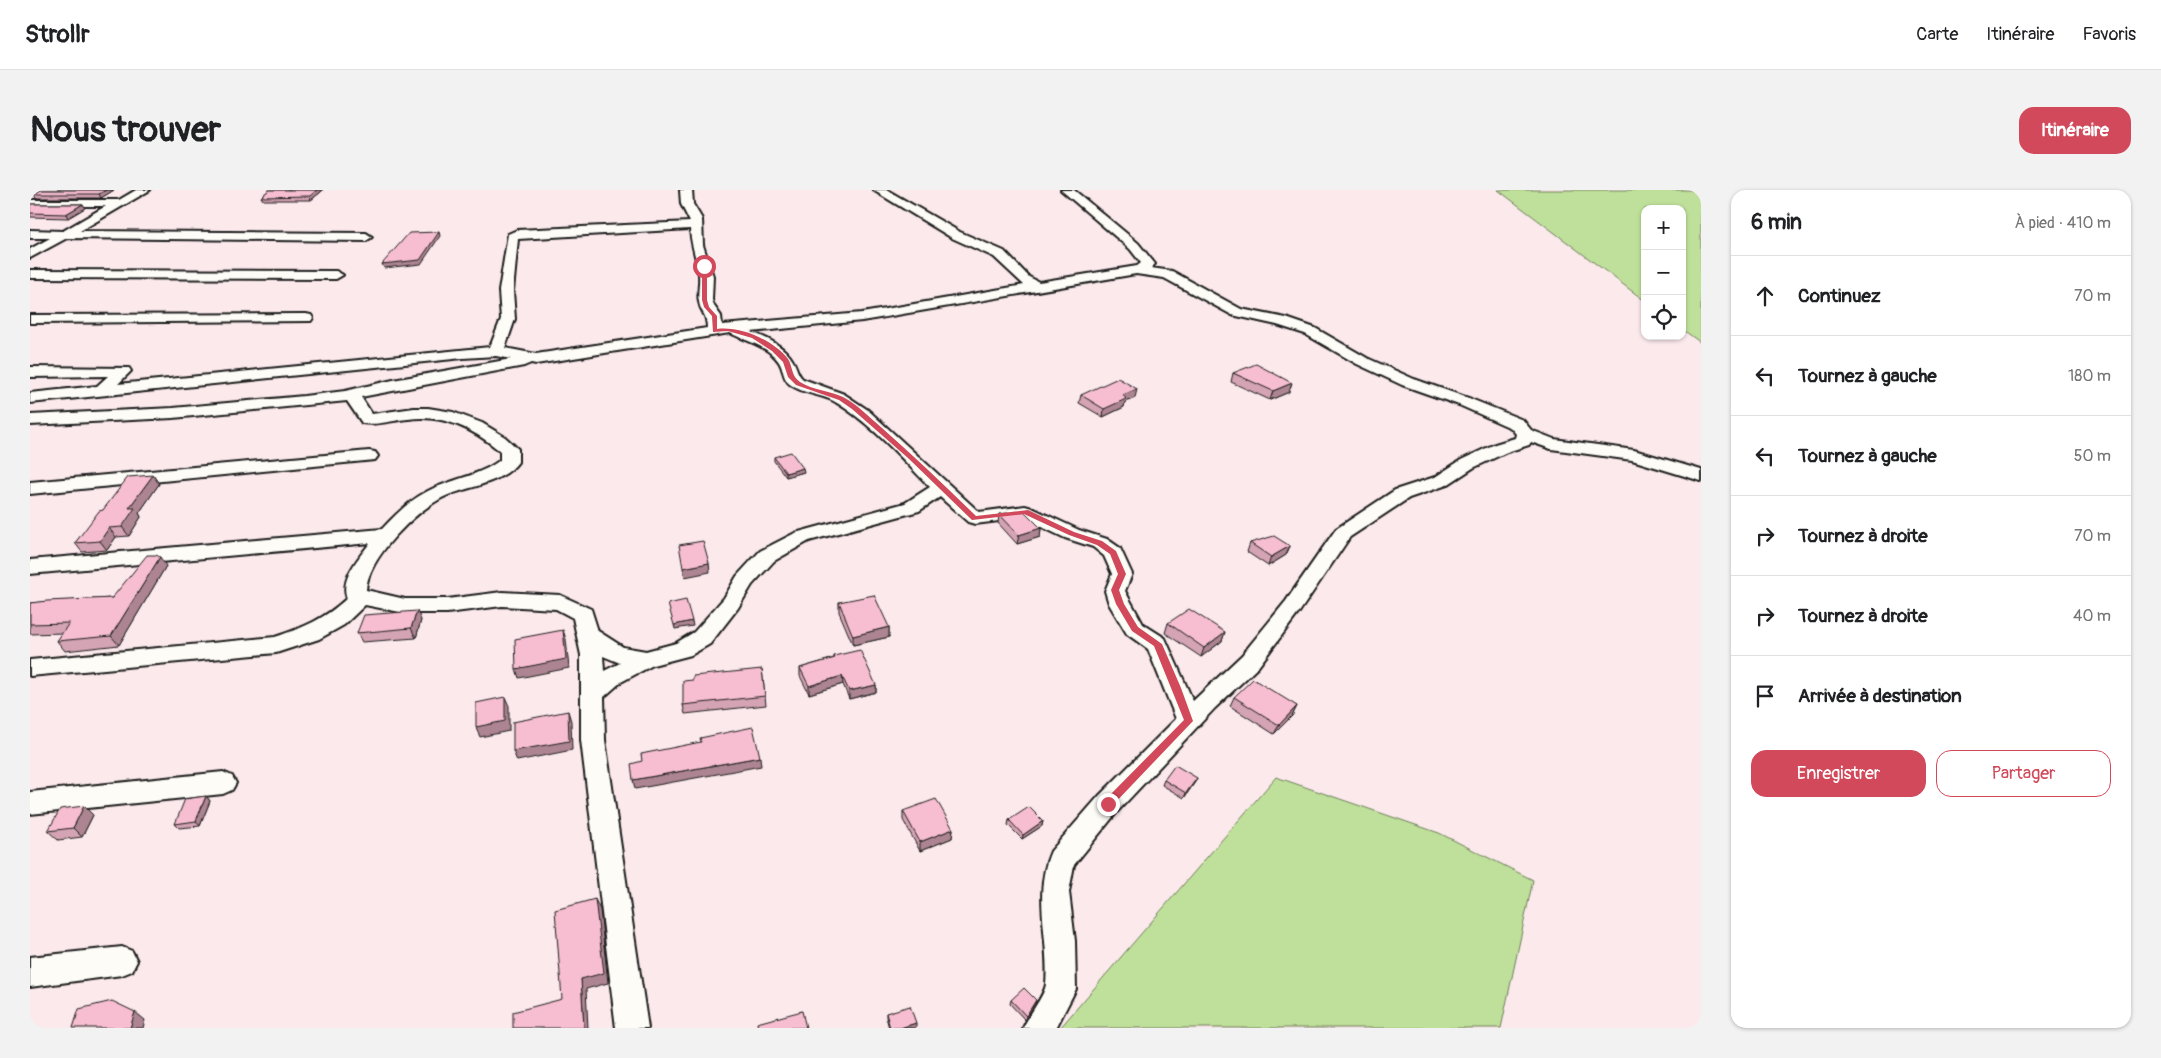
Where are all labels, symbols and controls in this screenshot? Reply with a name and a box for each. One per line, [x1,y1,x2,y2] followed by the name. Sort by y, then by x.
[25,20,90,49] text: Strollr
[1916,23,1958,46] text: Carte
[1986,23,2054,46] text: Itinéraire
[2082,23,2136,46] text: Favoris
[2019,107,2131,154] button: Itinéraire
[30,108,221,152] text: Nous trouver
[1641,205,1686,340] map controls
[1641,205,1686,250] button: +
[1751,209,1802,236] text: 6 min
[2014,213,2111,233] text: À pied · 410 m
[1641,250,1686,295] button: −
[693,255,716,278] route start
[1751,282,1779,310] icon: ahead
[1798,284,1881,308] text: Continuez
[2074,286,2111,306] text: 70 m
[1641,295,1686,340] button: locate
[1751,362,1779,390] icon: left
[1798,364,1937,388] text: Tournez à gauche
[2068,366,2111,386] text: 180 m
[1751,442,1779,470] icon: left
[1798,444,1937,468] text: Tournez à gauche
[2074,446,2111,466] text: 50 m
[1751,522,1779,550] icon: right
[1798,524,1928,548] text: Tournez à droite
[2074,526,2111,546] text: 70 m
[1751,602,1779,630] icon: right
[1798,604,1928,628] text: Tournez à droite
[2073,606,2111,626] text: 40 m
[1751,682,1779,710] icon: arrive
[1798,684,1962,708] text: Arrivée à destination
[1751,750,1926,797] button: Enregistrer
[1936,750,2111,797] button: Partager
[1097,793,1120,816] route end

